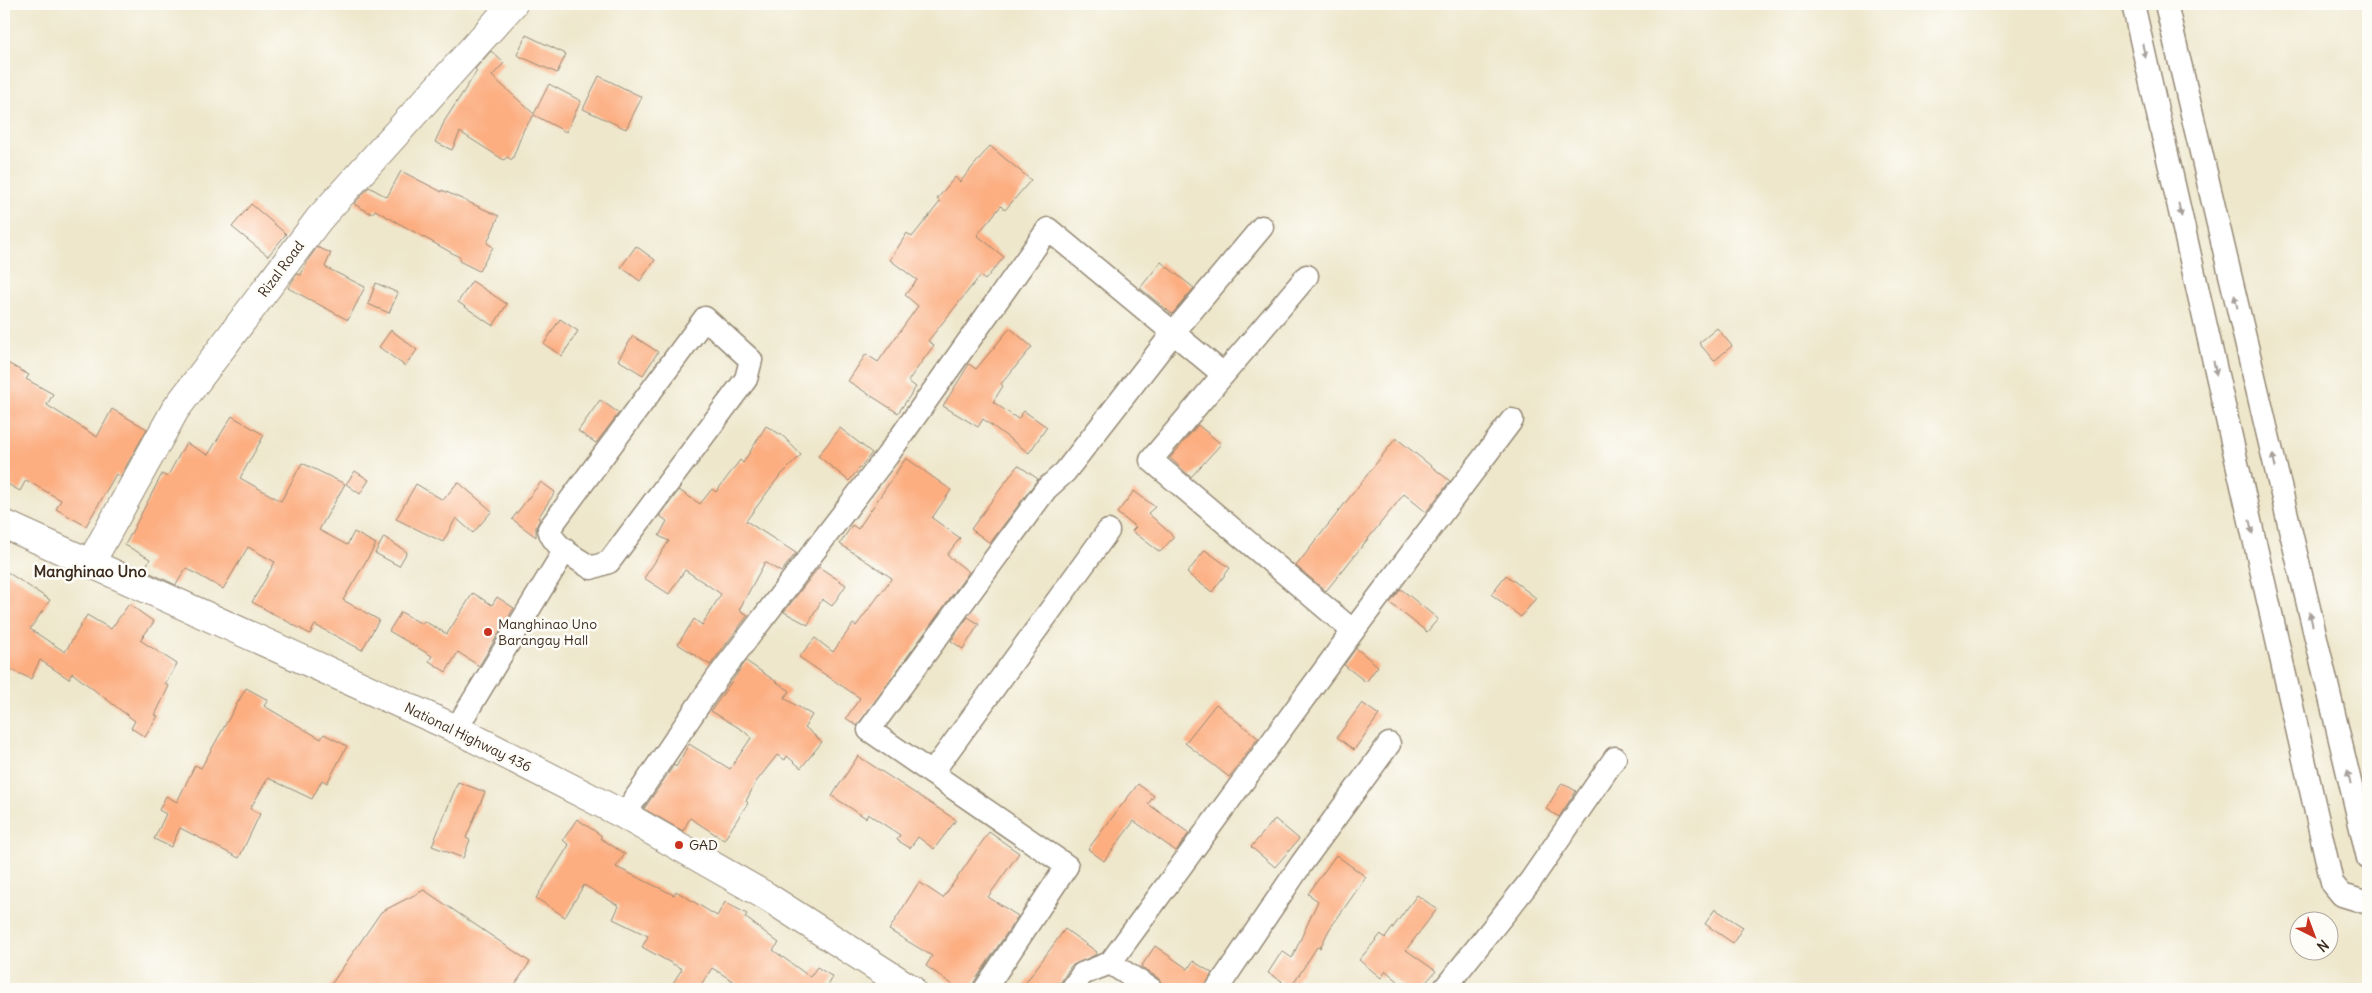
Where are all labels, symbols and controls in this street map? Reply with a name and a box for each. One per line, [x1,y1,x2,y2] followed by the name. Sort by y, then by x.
[2140,44,2148,59] one-way arrow
[2176,202,2184,218] one-way arrow
[254,237,308,301] street label: Rizal Road
[2232,295,2240,310] one-way arrow
[2211,361,2219,376] one-way arrow
[2270,453,2278,468] one-way arrow
[2247,519,2255,534] one-way arrow
[33,561,147,582] district label: Manghinao Uno
[2307,611,2315,626] one-way arrow
[498,615,597,649] place label: Manghinao Uno Barangay Hall
[482,626,494,638] marker: Manghinao Uno Barangay Hall
[402,698,534,776] street label: National Highway 436
[2345,769,2353,784] one-way arrow
[689,836,718,854] place label: GAD
[673,839,685,851] marker: GAD
[2290,910,2340,960] north arrow
[2313,936,2332,956] text: N

